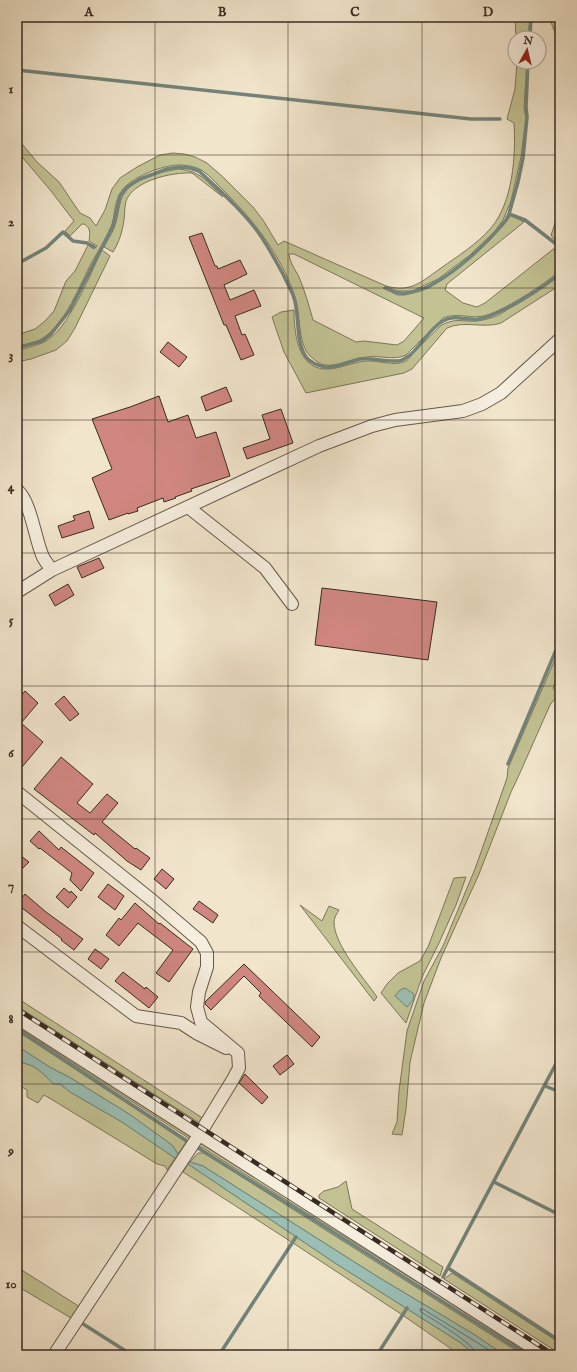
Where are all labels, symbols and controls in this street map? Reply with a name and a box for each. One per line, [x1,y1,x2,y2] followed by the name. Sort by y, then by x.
[84,4,95,21] text: A
[218,4,227,21] text: B
[350,4,360,21] text: C
[483,4,494,21] text: D
[507,30,547,70] north arrow
[522,33,534,49] text: N
[9,81,14,98] text: 1
[8,214,14,231] text: 2
[9,347,14,364] text: 3
[8,479,15,496] text: 4
[9,612,14,629] text: 5
[8,745,14,762] text: 6
[8,878,14,895] text: 7
[8,1011,14,1028] text: 8
[7,1143,14,1160] text: 9
[5,1276,17,1293] text: 10

